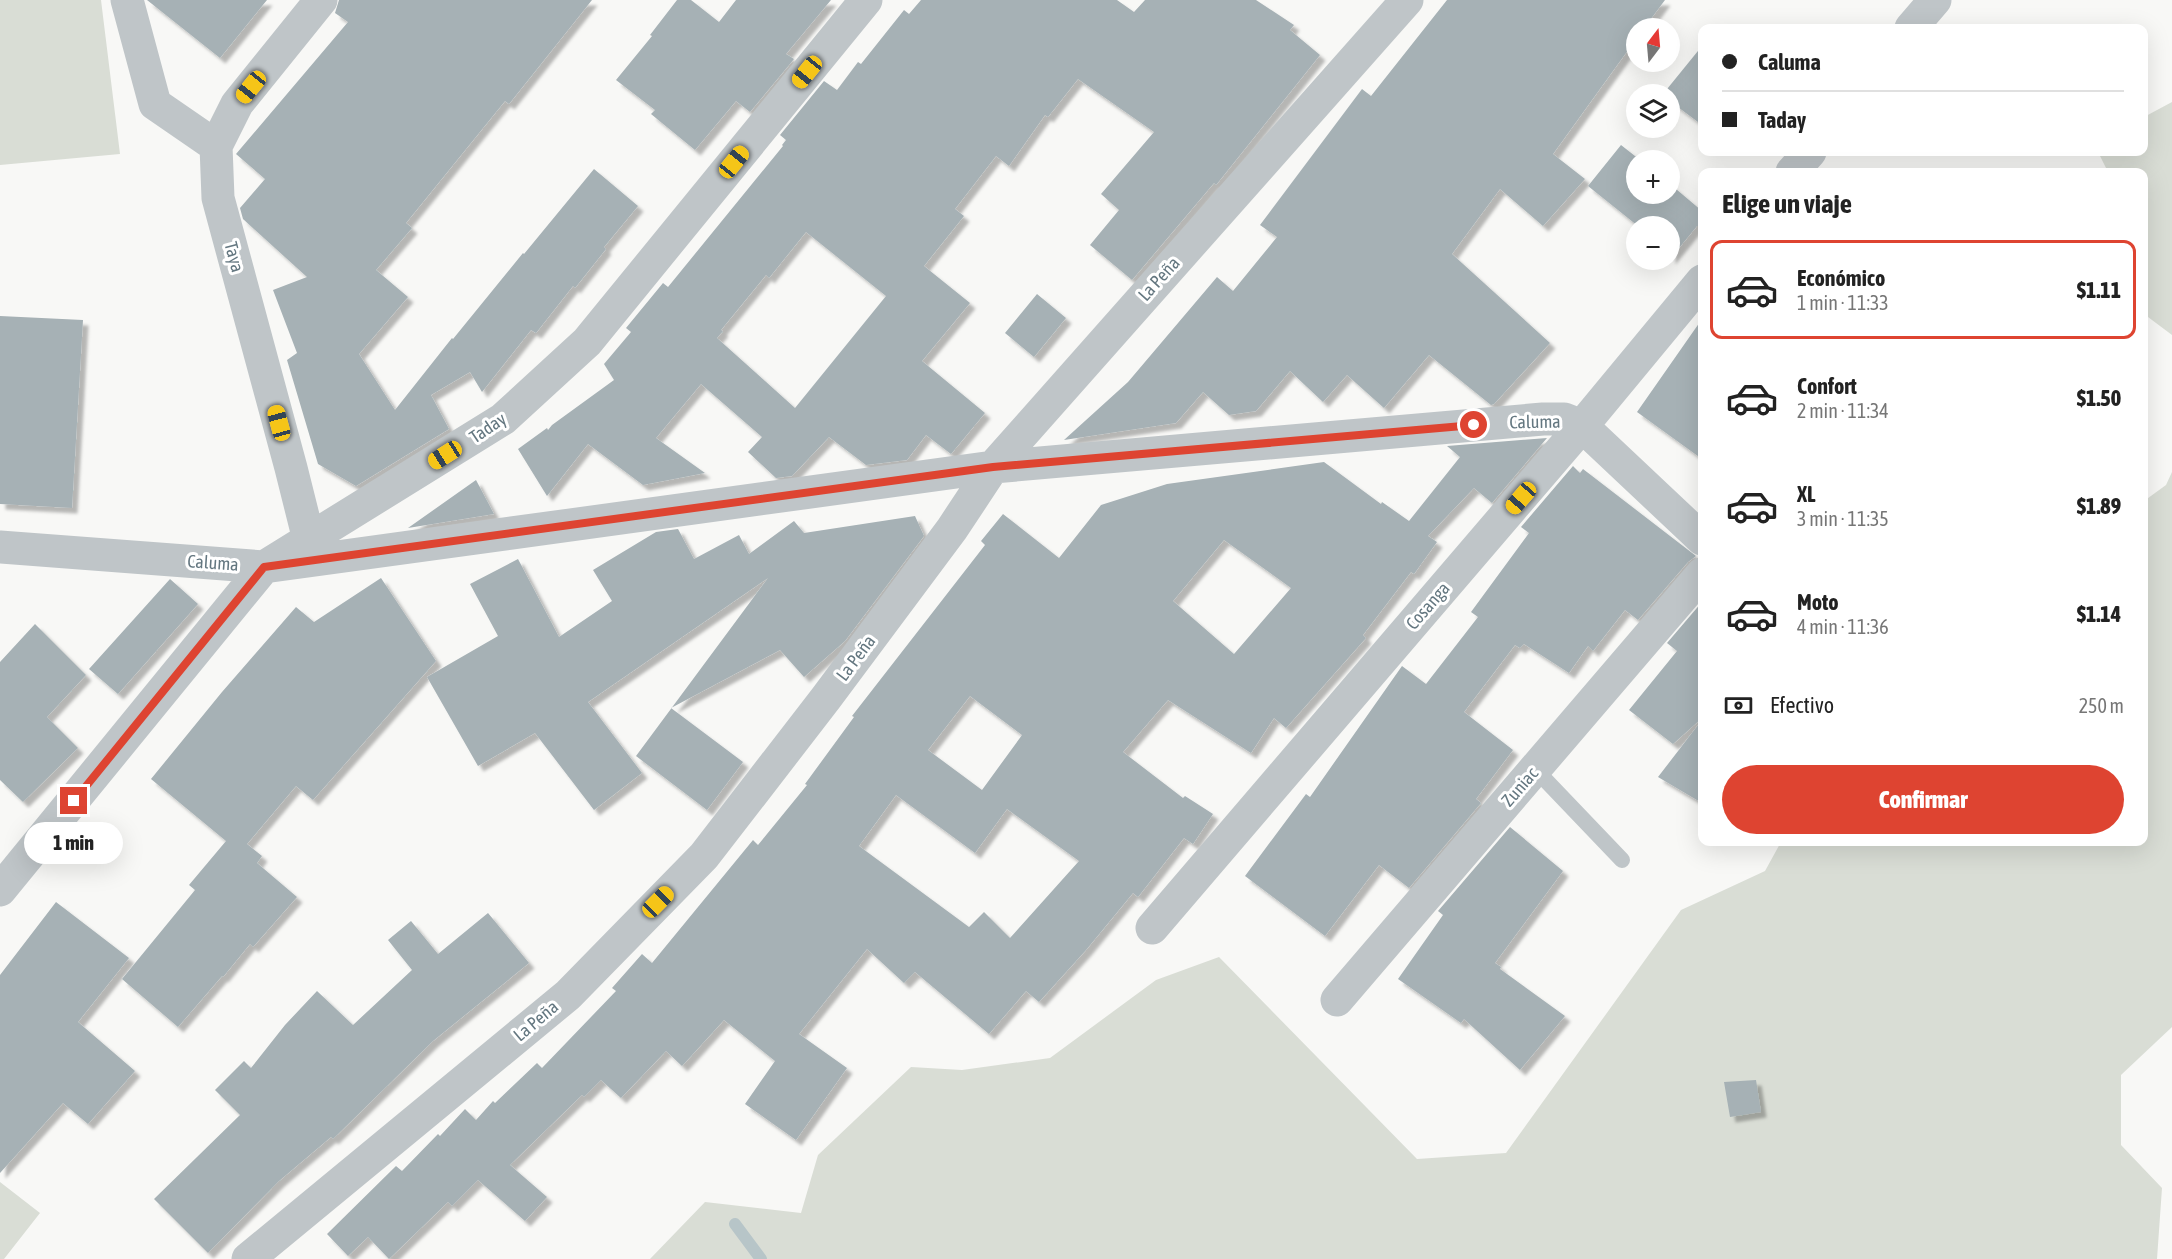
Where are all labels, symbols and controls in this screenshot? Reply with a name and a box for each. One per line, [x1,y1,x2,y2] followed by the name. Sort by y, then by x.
[1626,18,1680,72] north arrow
[1626,18,1680,270] map controls
[1758,49,1821,75] text: Caluma
[789,52,825,92] car
[233,67,269,107] car
[1626,84,1680,138] button: layers
[1758,107,1806,133] text: Taday
[716,142,752,182] car
[1626,150,1680,204] button: +
[1722,188,1852,219] text: Elige un viaje
[1626,216,1680,270] button: −
[220,239,249,274] street label: Taya
[1134,252,1184,305] street label: La Peña
[1725,263,1779,317] icon: car
[1797,265,1885,291] text: Económico
[2077,277,2121,303] text: $1.11
[1797,291,1889,314] text: 1 min · 11:33
[1725,371,1779,425] icon: car
[1797,373,1857,399] text: Confort
[2077,385,2121,411] text: $1.50
[1797,399,1889,422] text: 2 min · 11:34
[266,403,292,443] car
[466,408,510,447] street label: Taday
[1460,411,1487,438] route start
[1509,411,1561,432] street label: Caluma
[425,438,465,472] car
[1502,479,1540,517] car
[1725,479,1779,533] icon: car
[1797,481,1815,507] text: XL
[2077,493,2121,519] text: $1.89
[1797,507,1889,530] text: 3 min · 11:35
[187,550,239,575] street label: Caluma
[1401,578,1454,634] street label: Cosanga
[1725,587,1779,641] icon: car
[1797,589,1839,615] text: Moto
[2077,601,2121,627] text: $1.14
[1797,615,1889,638] text: 4 min · 11:36
[832,631,880,685] street label: La Peña
[1722,689,1755,722] icon: cash
[1770,692,1834,718] text: Efectivo
[2079,694,2124,717] text: 250 m
[1497,763,1542,810] street label: Zuniac
[1722,765,2124,834] button: Confirmar
[60,787,87,814] route end
[25,822,124,864] callout: 1 min
[53,831,94,854] text: 1 min
[639,883,677,921] car
[509,996,562,1045] street label: La Peña

